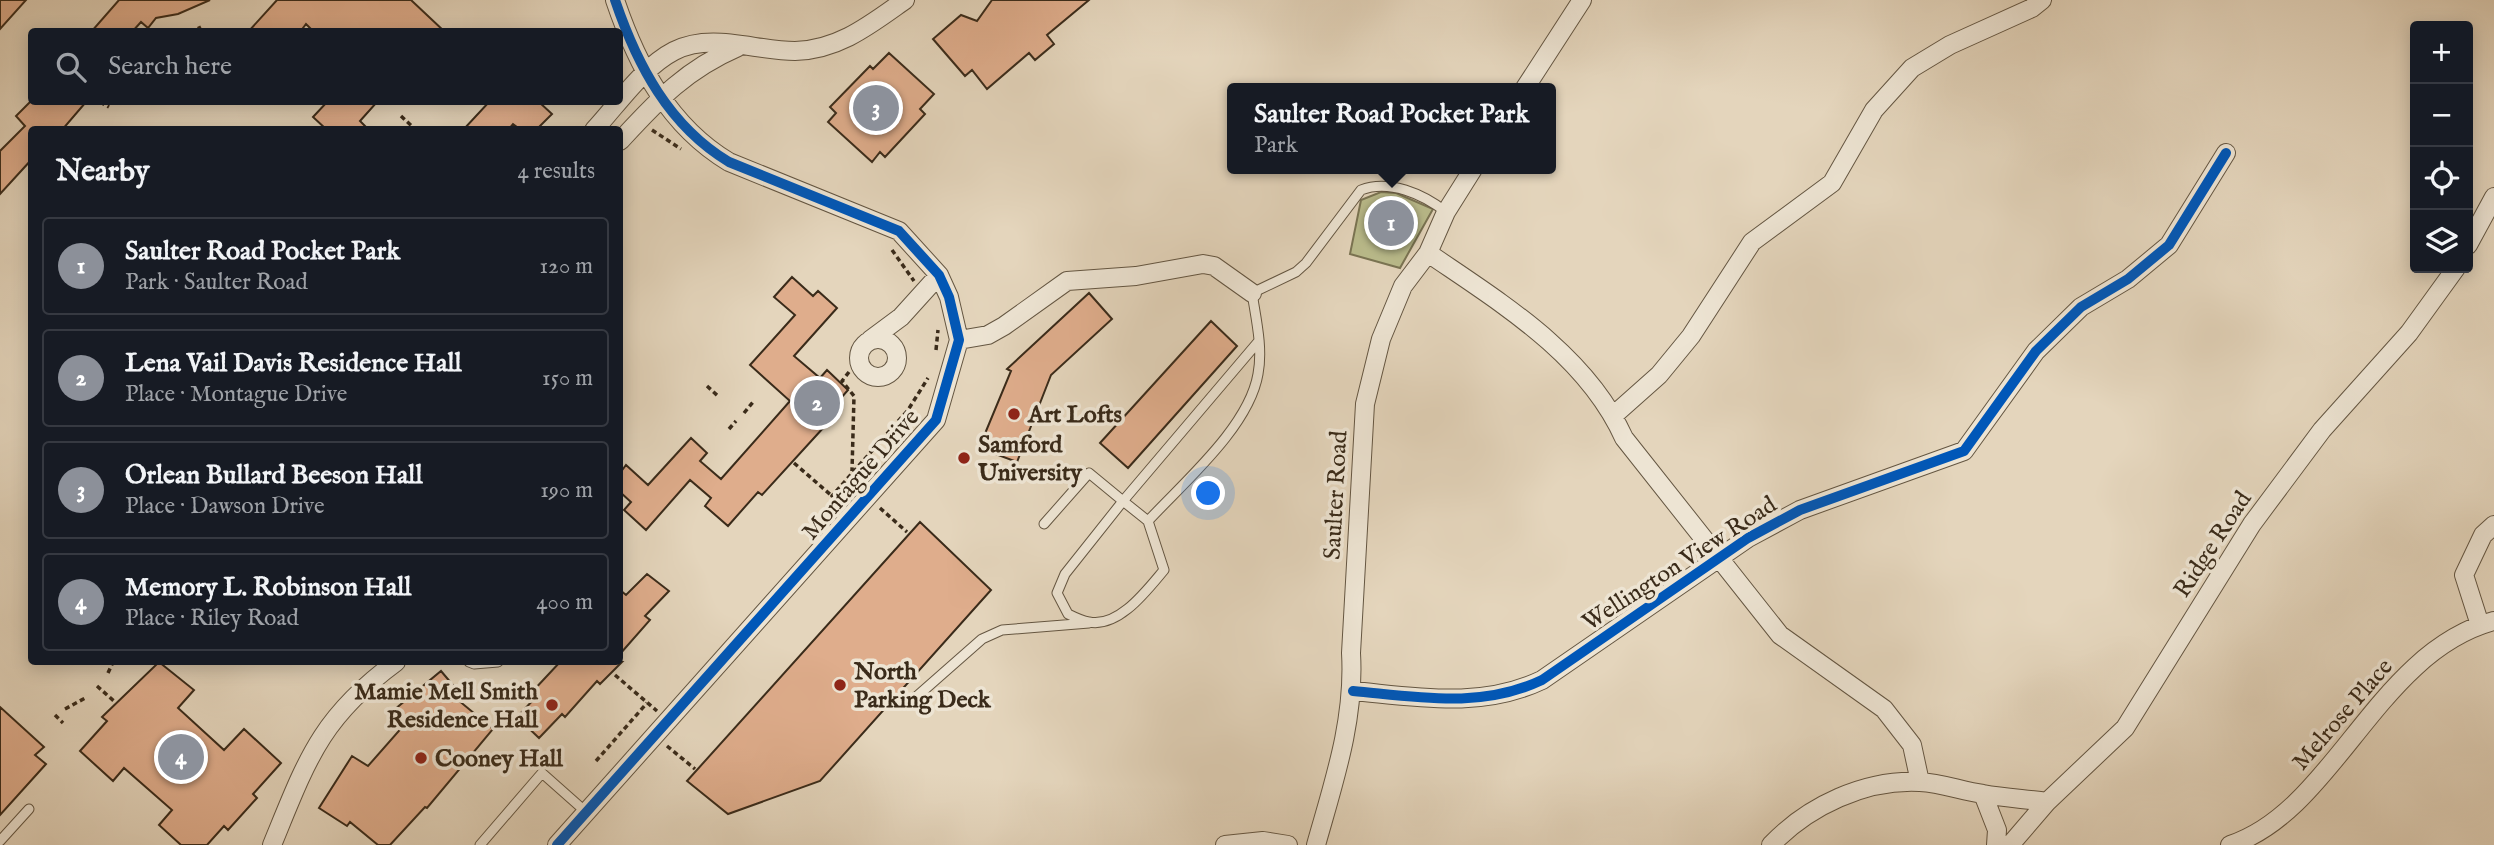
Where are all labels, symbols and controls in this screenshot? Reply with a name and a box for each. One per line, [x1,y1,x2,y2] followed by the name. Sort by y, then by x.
[2410,21,2473,273] map controls
[2410,21,2473,84] button: +
[28,28,623,105] search box
[52,48,90,86] icon: search
[108,50,232,83] text: Search here
[853,82,899,134] pin: 3
[1227,83,1556,174] popup
[2410,84,2473,147] button: −
[1254,98,1529,131] text: Saulter Road Pocket Park
[1254,131,1298,160] text: Park
[2410,147,2473,210] button: locate
[56,153,149,191] text: Nearby
[517,157,595,186] text: 4 results
[1368,197,1414,249] pin: 1
[2410,210,2473,273] button: layers
[125,235,400,268] text: Saulter Road Pocket Park
[77,252,85,281] text: 1
[540,252,593,281] text: 120 m
[125,268,308,297] text: Park · Saulter Road
[125,347,462,380] text: Lena Vail Davis Residence Hall
[76,364,86,393] text: 2
[542,364,593,393] text: 150 m
[794,377,840,429] pin: 2
[125,380,347,409] text: Place · Montague Drive
[1027,400,1123,431] place label: Art Lofts
[796,403,927,547] street label: Montague Drive
[1006,406,1022,422] marker: Art Lofts
[977,430,1083,489] place label: Samford University
[1318,430,1355,560] street label: Saulter Road
[956,450,972,466] marker: Samford University
[125,459,423,492] text: Orlean Bullard Beeson Hall
[77,476,85,505] text: 3
[540,476,593,505] text: 190 m
[1191,476,1225,510] your location
[2167,486,2259,604] street label: Ridge Road
[1577,490,1783,639] street label: Wellington View Road
[125,492,325,521] text: Place · Dawson Drive
[125,571,412,604] text: Memory L. Robinson Hall
[75,588,87,617] text: 4
[536,588,593,617] text: 400 m
[125,604,299,633] text: Place · Riley Road
[2286,653,2400,777] street label: Melrose Place
[853,657,992,716] place label: North Parking Deck
[354,677,538,736] place label: Mamie Mell Smith Residence Hall
[832,677,848,693] marker: North Parking Deck
[544,697,560,713] marker: Mamie Mell Smith Residence Hall
[158,731,204,783] pin: 4
[435,744,563,775] place label: Cooney Hall
[413,750,429,766] marker: Cooney Hall

